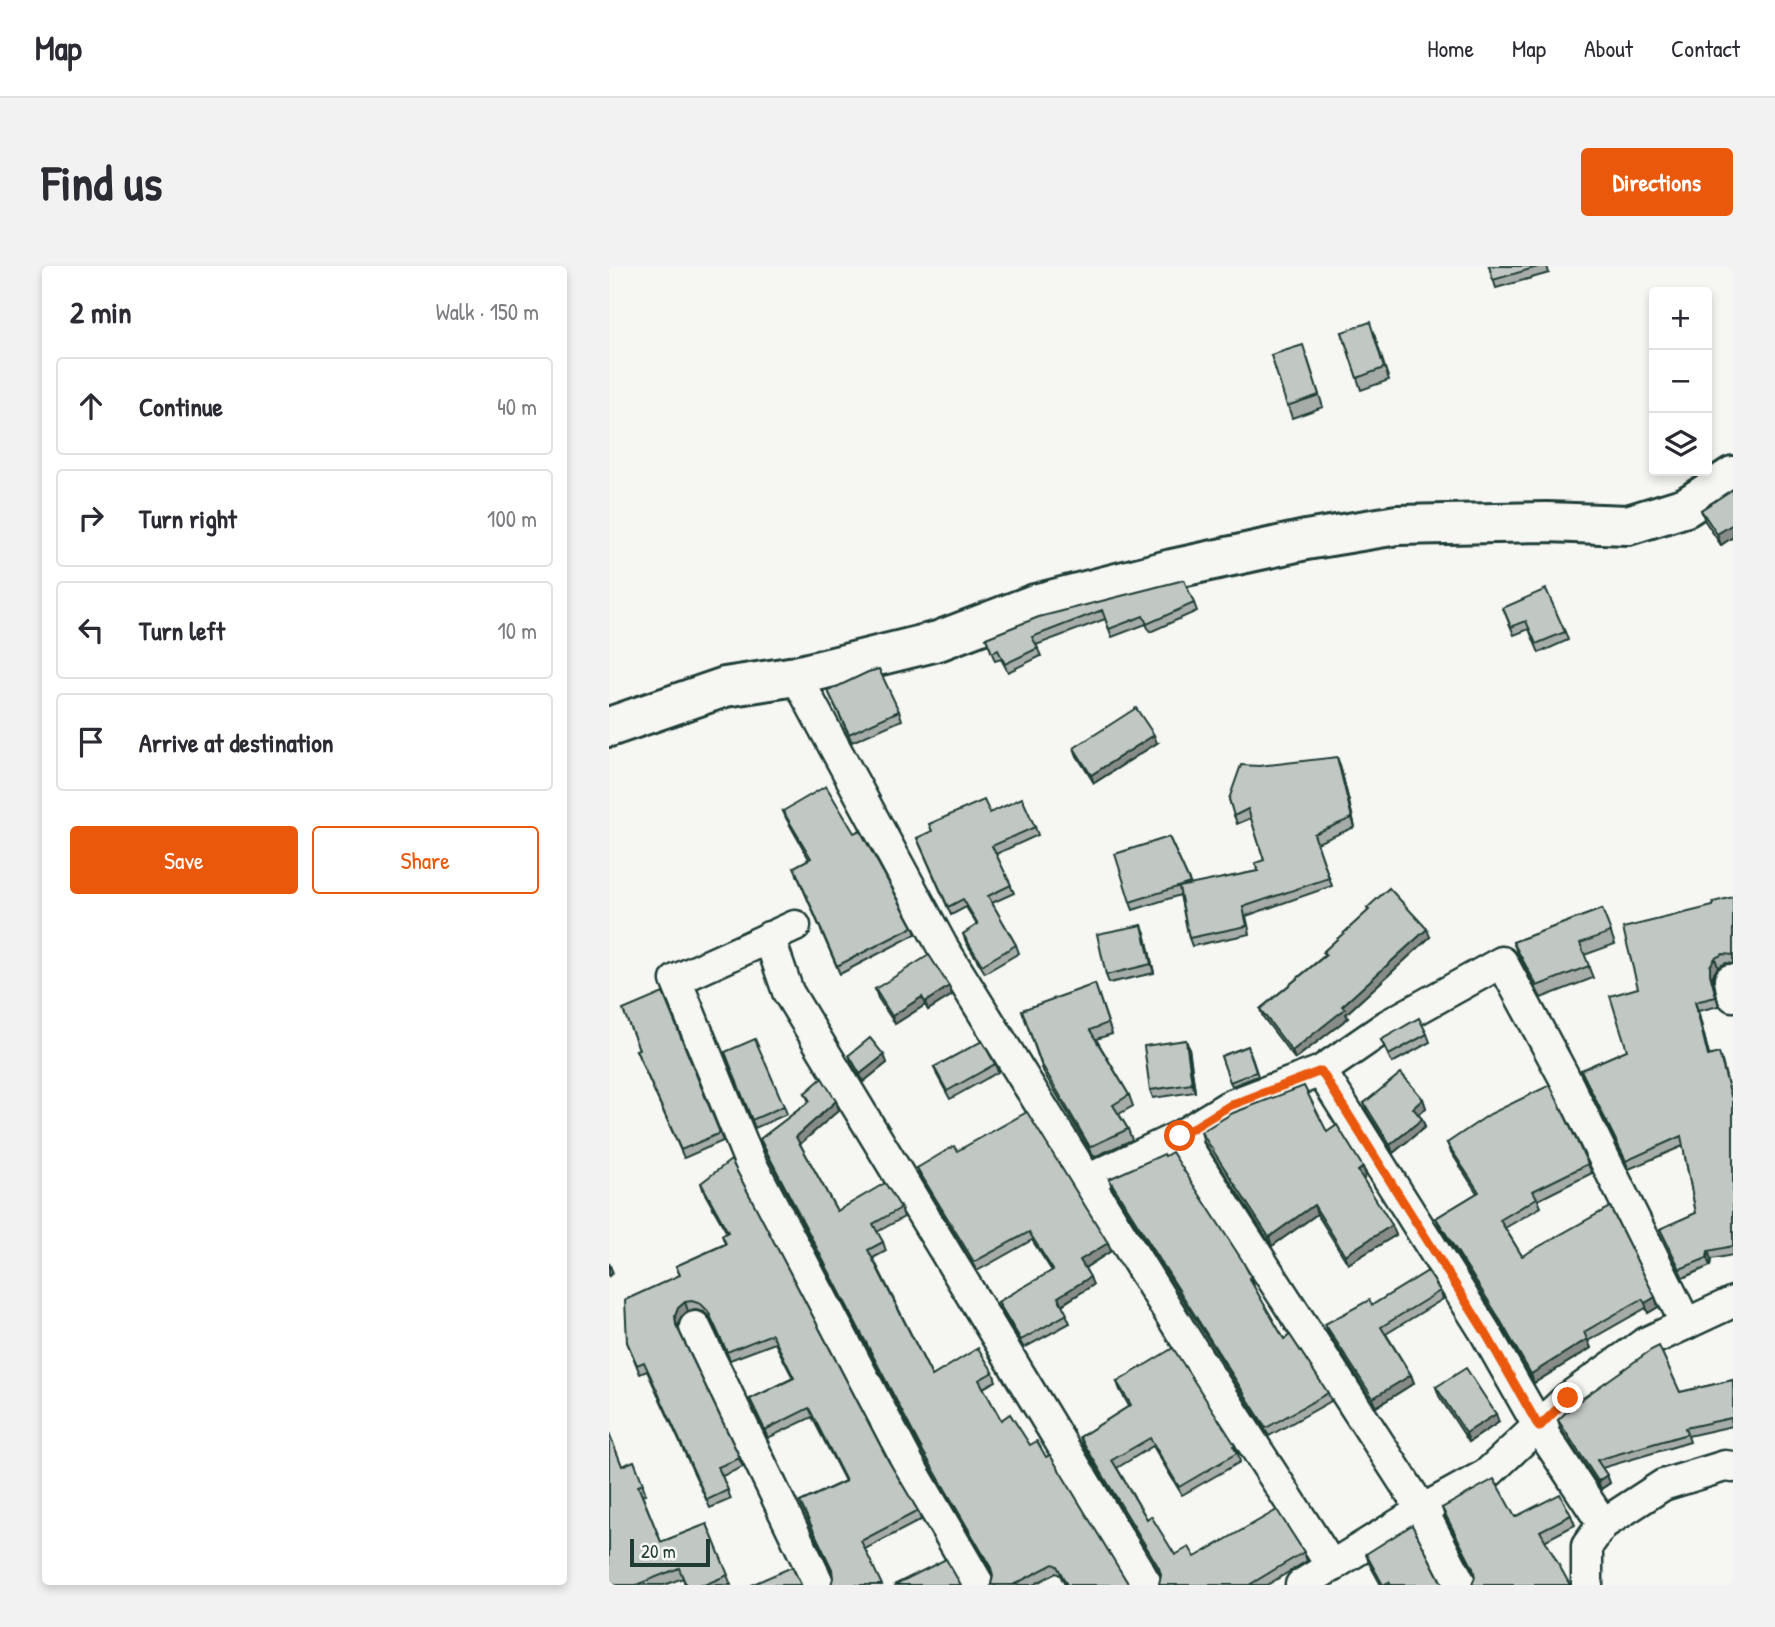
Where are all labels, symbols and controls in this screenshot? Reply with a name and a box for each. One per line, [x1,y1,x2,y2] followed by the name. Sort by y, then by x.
[35,26,82,70] text: Map
[1427,32,1474,64] text: Home
[1512,32,1546,64] text: Map
[1584,32,1633,64] text: About
[1671,32,1740,64] text: Contact
[1581,148,1733,216] button: Directions
[42,149,162,215] text: Find us
[1649,287,1712,476] map controls
[1649,287,1712,350] button: +
[70,292,132,332] text: 2 min
[436,296,539,327] text: Walk · 150 m
[1649,350,1712,413] button: −
[72,387,110,425] icon: ahead
[139,389,223,424] text: Continue
[497,391,537,422] text: 40 m
[1649,413,1712,476] button: layers
[72,499,110,537] icon: right
[139,501,237,536] text: Turn right
[487,503,537,534] text: 100 m
[72,611,110,649] icon: left
[139,613,225,648] text: Turn left
[497,615,537,646] text: 10 m
[72,723,110,761] icon: arrive
[139,725,334,760] text: Arrive at destination
[70,826,298,894] button: Save
[312,826,539,894] button: Share
[1164,1120,1195,1151] route start
[1552,1382,1583,1413] route end
[630,1536,711,1568] scale bar
[641,1538,676,1564] text: 20 m

